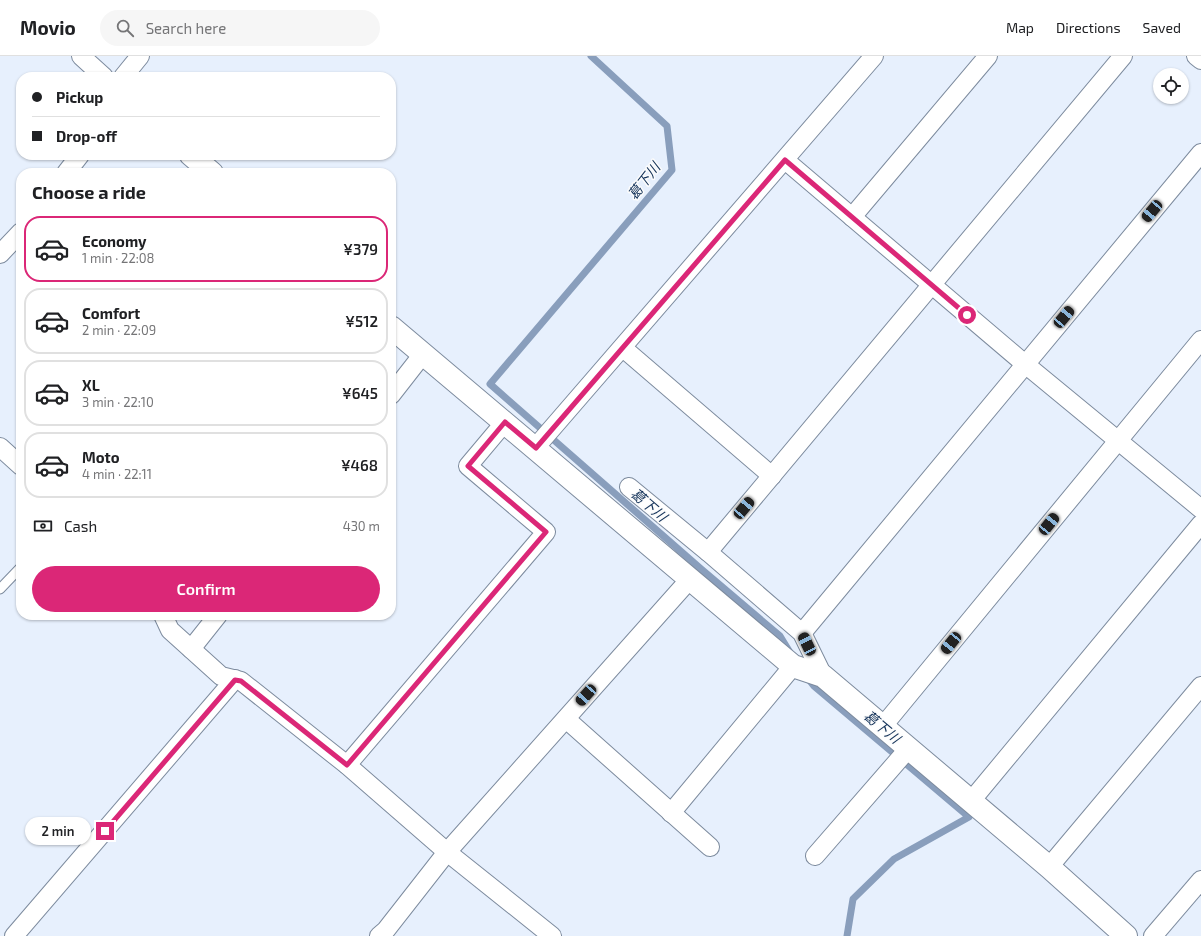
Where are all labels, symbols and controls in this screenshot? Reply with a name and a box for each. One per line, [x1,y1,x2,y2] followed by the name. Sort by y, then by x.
[100,10,380,46] search box
[20,16,76,39] text: Movio
[114,17,136,39] icon: search
[146,19,226,37] text: Search here
[1006,19,1034,36] text: Map
[1056,19,1121,36] text: Directions
[1143,19,1181,36] text: Saved
[1153,68,1189,104] map controls
[1153,68,1189,104] button: locate
[56,88,103,106] text: Pickup
[56,127,117,145] text: Drop-off
[624,157,664,202] water label: 葛下川
[32,181,146,203] text: Choose a ride
[1140,198,1164,224] car
[34,231,70,267] icon: car
[82,232,147,250] text: Economy
[343,240,378,258] text: ¥379
[82,250,155,266] text: 1 min · 22:08
[34,303,70,339] icon: car
[82,304,140,322] text: Comfort
[1052,304,1076,330] car
[958,306,976,324] route start
[345,312,378,330] text: ¥512
[82,322,156,338] text: 2 min · 22:09
[34,375,70,411] icon: car
[82,376,100,394] text: XL
[342,384,378,402] text: ¥645
[82,394,154,410] text: 3 min · 22:10
[34,447,70,483] icon: car
[82,448,120,466] text: Moto
[341,456,378,474] text: ¥468
[82,466,152,482] text: 4 min · 22:11
[628,484,672,526] water label: 葛下川
[732,495,756,521] car
[1037,511,1061,537] car
[32,515,54,537] icon: cash
[64,517,97,535] text: Cash
[343,518,380,534] text: 430 m
[32,566,380,612] button: Confirm
[939,630,963,656] car
[796,631,818,657] car
[574,682,598,708] car
[861,707,905,748] water label: 葛下川
[25,817,91,845] callout: 2 min
[96,822,114,840] route end
[42,823,74,839] text: 2 min

